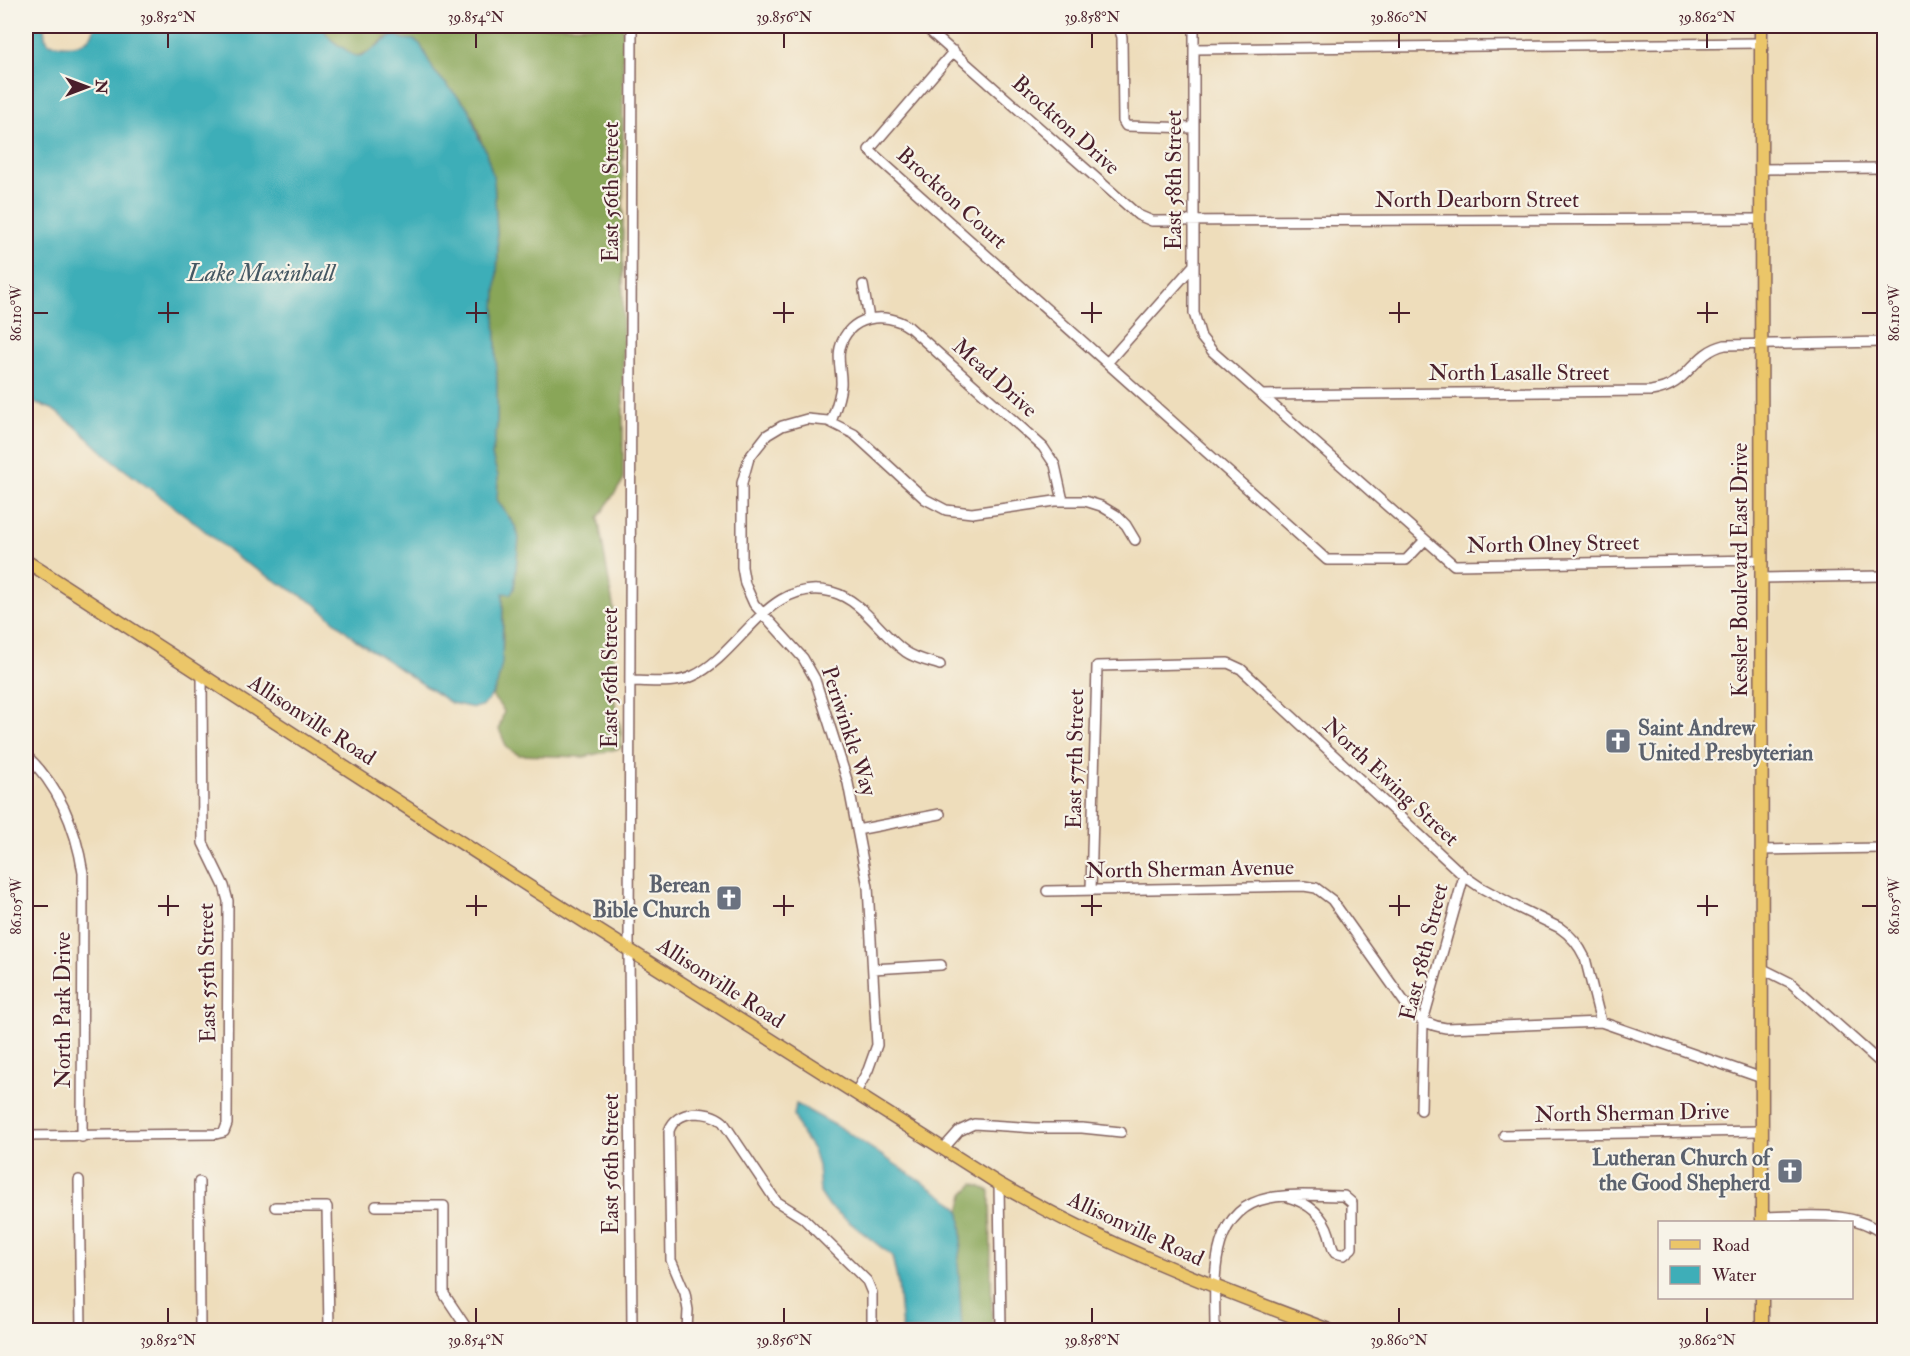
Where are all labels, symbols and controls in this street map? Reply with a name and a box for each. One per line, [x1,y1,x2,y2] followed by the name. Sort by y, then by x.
[140,8,197,27] text: 39.852°N
[448,8,505,27] text: 39.854°N
[756,8,813,27] text: 39.856°N
[1064,8,1120,27] text: 39.858°N
[1370,8,1428,27] text: 39.860°N
[1678,8,1736,27] text: 39.862°N
[57,57,117,117] north arrow
[1006,69,1126,181] street label: Brockton Drive
[91,79,111,95] text: N
[1160,110,1188,250] street label: East 58th Street
[597,121,625,263] street label: East 56th Street
[891,141,1013,255] street label: Brockton Court
[1375,186,1579,214] street label: North Dearborn Street
[186,258,337,289] water label: Lake Maxinhall
[7,284,26,341] text: 86.110°W
[1885,284,1904,341] text: 86.110°W
[947,332,1043,424] street label: Mead Drive
[1429,359,1609,387] street label: North Lasalle Street
[1726,443,1754,697] street label: Kessler Boulevard East Drive
[1466,528,1640,560] street label: North Olney Street
[596,607,624,749] street label: East 56th Street
[815,662,883,800] street label: Periwinkle Way
[242,668,381,772] street label: Allisonville Road
[1060,689,1090,829] street label: East 57th Street
[1317,712,1465,852] street label: North Ewing Street
[1638,714,1814,768] place label: Saint Andrew United Presbyterian
[1603,726,1633,756] church icon: Saint Andrew United Presbyterian
[1086,853,1294,885] street label: North Sherman Avenue
[592,871,711,924] place label: Berean Bible Church
[7,876,26,935] text: 86.105°W
[1885,876,1904,935] text: 86.105°W
[1393,880,1455,1024] street label: East 58th Street
[714,883,744,913] church icon: Berean Bible Church
[192,903,222,1043] street label: East 55th Street
[651,931,790,1035] street label: Allisonville Road
[49,932,77,1088] street label: North Park Drive
[597,1093,625,1235] street label: East 56th Street
[1534,1097,1730,1129] street label: North Sherman Drive
[1592,1144,1774,1198] place label: Lutheran Church of the Good Shepherd
[1775,1156,1805,1186] church icon: Lutheran Church of the Good Shepherd
[1063,1185,1209,1273] street label: Allisonville Road
[1658,1221,1853,1299] legend
[1712,1234,1750,1257] text: Road
[1711,1264,1756,1287] text: Water
[140,1331,197,1350] text: 39.852°N
[448,1331,505,1350] text: 39.854°N
[756,1331,813,1350] text: 39.856°N
[1064,1331,1120,1350] text: 39.858°N
[1370,1331,1428,1350] text: 39.860°N
[1678,1331,1736,1350] text: 39.862°N

